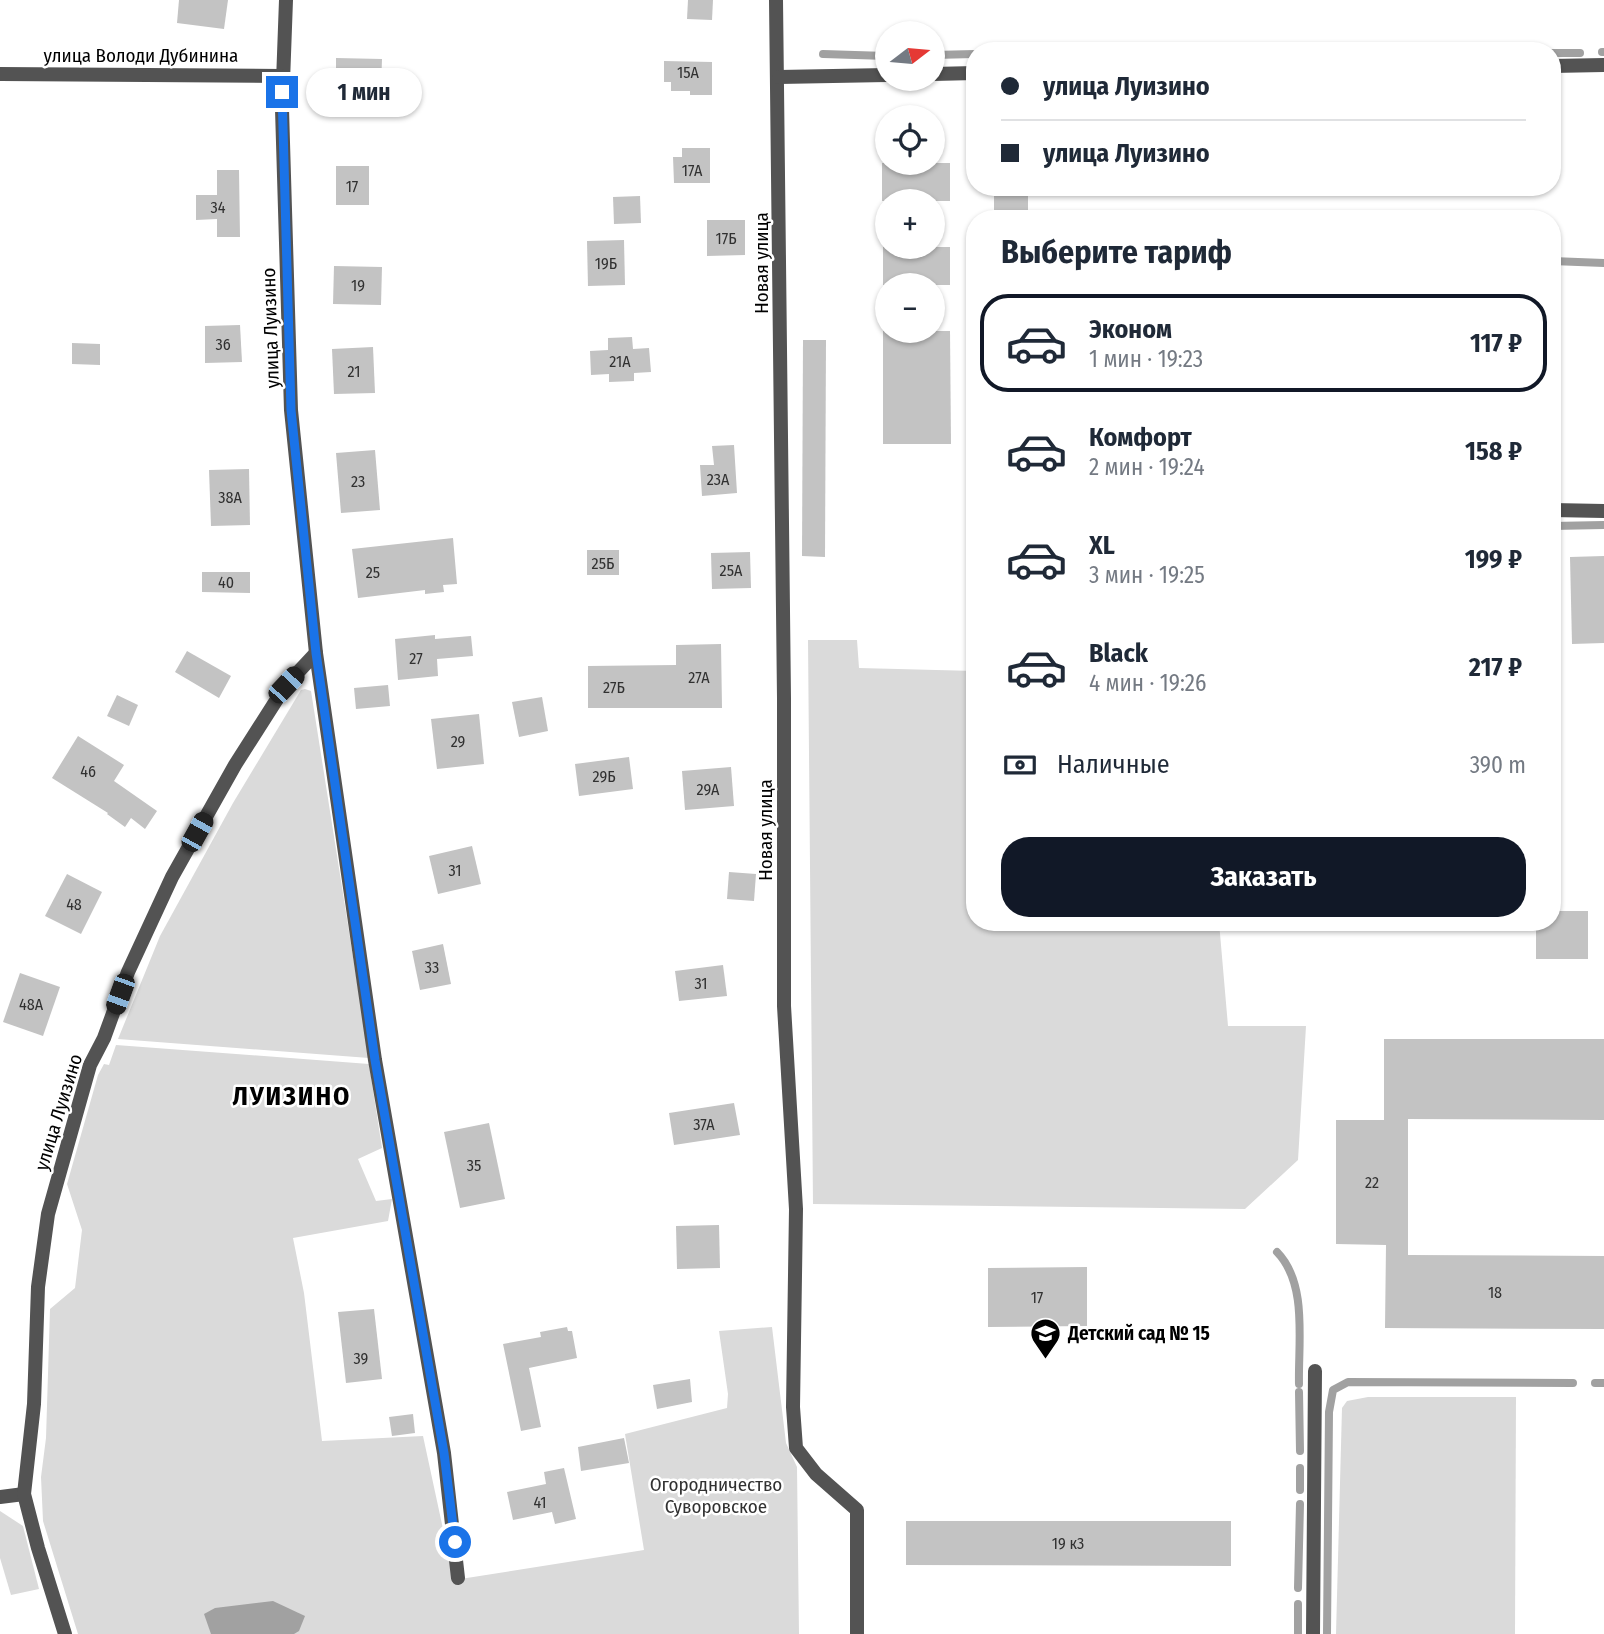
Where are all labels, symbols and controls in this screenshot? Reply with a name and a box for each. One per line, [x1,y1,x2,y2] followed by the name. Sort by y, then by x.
[875,21,945,91] north arrow
[875,21,945,343] map controls
[44,44,238,67] street label: улица Володи Дубинина
[677,63,700,82] house number: 15А
[306,68,422,116] callout: 1 мин
[1043,71,1210,102] text: улица Луизино
[266,76,298,108] route end
[337,78,391,106] text: 1 мин
[875,105,945,175] button: locate
[1043,138,1210,169] text: улица Луизино
[682,161,703,180] house number: 17А
[346,177,359,196] house number: 17
[875,189,945,259] button: +
[211,198,226,217] house number: 34
[750,212,773,314] street label: Новая улица
[715,229,737,248] house number: 17Б
[1001,233,1232,271] text: Выберите тариф
[595,254,617,273] house number: 19Б
[257,267,284,389] street label: улица Луизино
[875,273,945,343] button: −
[351,276,365,295] house number: 19
[1005,312,1068,375] icon: car
[1089,314,1172,345] text: Эконом
[1470,328,1522,359] text: 117 ₽
[215,335,231,354] house number: 36
[1089,345,1203,373] text: 1 мин · 19:23
[609,352,631,371] house number: 21А
[348,362,360,381] house number: 21
[1005,420,1068,483] icon: car
[1089,422,1192,453] text: Комфорт
[1465,436,1522,467] text: 158 ₽
[1089,453,1205,481] text: 2 мин · 19:24
[707,470,730,489] house number: 23А
[351,472,365,491] house number: 23
[218,488,242,507] house number: 38А
[1005,528,1068,591] icon: car
[1089,530,1115,561] text: XL
[1465,544,1522,575] text: 199 ₽
[592,554,614,573] house number: 25Б
[720,561,743,580] house number: 25А
[1089,561,1205,589] text: 3 мин · 19:25
[366,563,380,582] house number: 25
[218,573,234,592] house number: 40
[1005,636,1068,699] icon: car
[1089,638,1148,669] text: Black
[409,649,423,668] house number: 27
[1469,652,1522,683] text: 217 ₽
[264,662,309,708] car
[688,668,710,687] house number: 27А
[1089,669,1206,697] text: 4 мин · 19:26
[603,678,625,697] house number: 27Б
[451,732,466,751] house number: 29
[1001,746,1039,784] icon: cash
[1057,749,1170,780] text: Наличные
[1470,751,1526,779] text: 390 m
[80,762,96,781] house number: 46
[592,767,616,786] house number: 29Б
[754,779,777,881] street label: Новая улица
[697,780,720,799] house number: 29А
[178,809,217,855] car
[1001,837,1526,917] button: Заказать
[448,861,462,880] house number: 31
[66,895,82,914] house number: 48
[425,958,439,977] house number: 33
[103,971,138,1017] car
[694,974,708,993] house number: 31
[19,995,44,1014] house number: 48А
[30,1051,87,1173] street label: улица Луизино
[233,1081,351,1112] district label: ЛУИЗИНО
[693,1115,715,1134] house number: 37А
[467,1156,481,1175] house number: 35
[1365,1173,1379,1192] house number: 22
[1488,1283,1502,1302] house number: 18
[1031,1288,1044,1307] house number: 17
[1028,1316,1062,1360] school or university icon: Детский сад № 15
[1067,1322,1210,1345] place label: Детский сад № 15
[354,1349,369,1368] house number: 39
[650,1473,782,1518] park label: Огородничество Суворовское
[533,1493,547,1512] house number: 41
[439,1526,471,1558] route start
[1052,1534,1084,1553] house number: 19 к3

